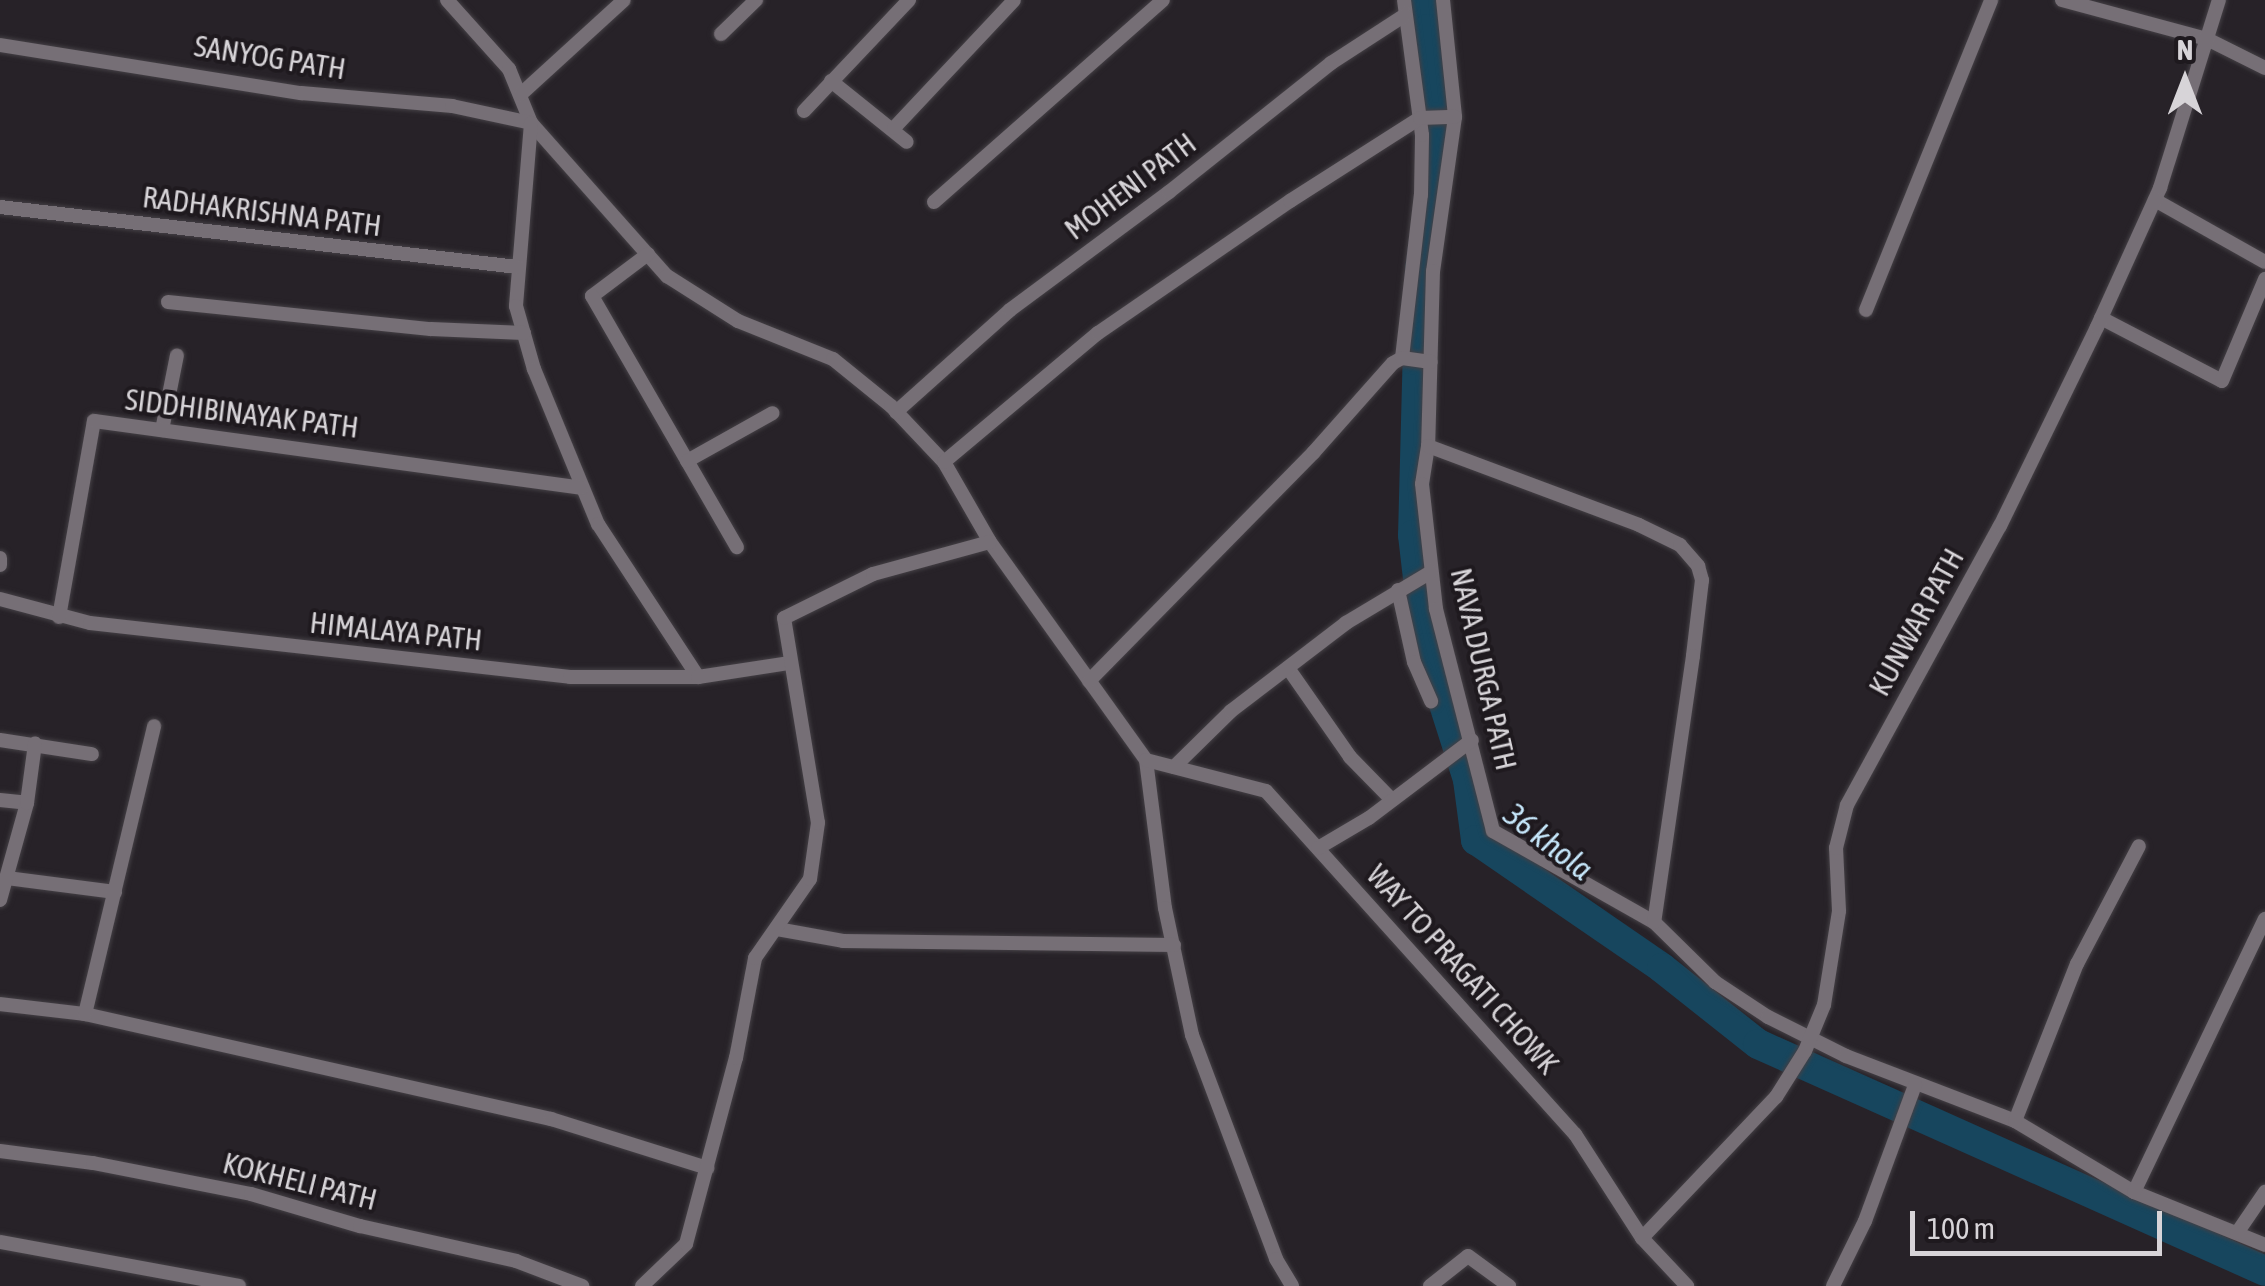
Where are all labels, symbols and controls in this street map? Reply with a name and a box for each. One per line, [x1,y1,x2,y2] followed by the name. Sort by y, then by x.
[192,27,348,87] street label: SANYOG PATH
[2135,30,2235,130] north arrow
[2177,34,2193,66] text: N
[1057,125,1203,247] street label: MOHENI PATH
[141,179,383,243] street label: RADHAKRISHNA PATH
[123,381,361,445] street label: SIDDHIBINAYAK PATH
[1861,542,1971,702] street label: KUNWAR PATH
[1443,564,1525,774] street label: NAVA DURGA PATH
[308,604,484,658] street label: HIMALAYA PATH
[1496,795,1600,889] water label: 36 khola
[1360,857,1566,1081] street label: WAY TO PRAGATI CHOWK
[219,1145,381,1217] street label: KOKHELI PATH
[1915,1191,2168,1253] scale bar
[1927,1211,1995,1245] text: 100 m

